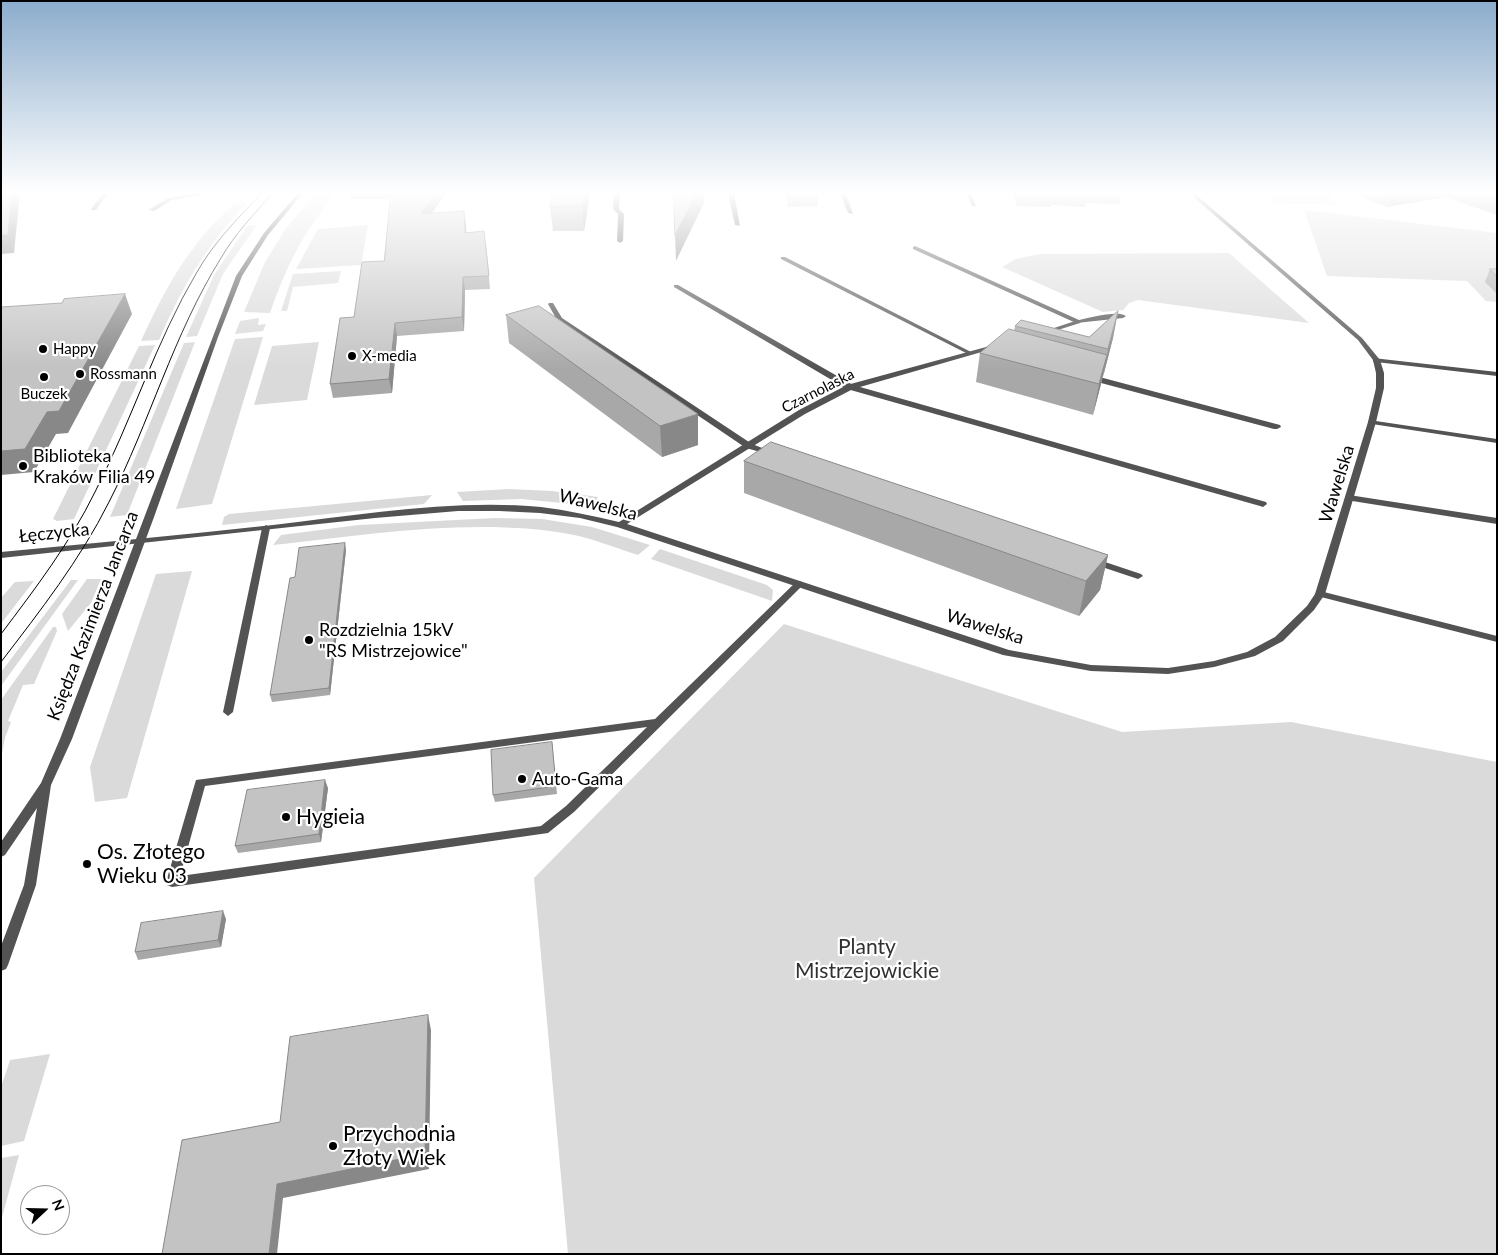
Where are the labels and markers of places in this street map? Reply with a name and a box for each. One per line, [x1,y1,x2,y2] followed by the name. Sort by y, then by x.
[53,340,96,358] place label: Happy
[37,343,49,355] marker: Happy
[362,347,417,365] place label: X-media
[346,350,358,362] marker: X-media
[90,365,157,383] place label: Rossmann
[74,368,86,380] marker: Rossmann
[38,371,50,383] marker: Buczek
[20,385,68,403] place label: Buczek
[33,445,155,488] place label: Biblioteka Kraków Filia 49
[17,460,29,472] marker: Biblioteka Kraków Filia 49
[319,619,468,662] place label: Rozdzielnia 15kV "RS Mistrzejowice"
[303,634,315,646] marker: Rozdzielnia 15kV "RS Mistrzejowice"
[532,768,623,790] place label: Auto-Gama
[516,773,528,785] marker: Auto-Gama
[296,804,365,830] place label: Hygieia
[280,811,292,823] marker: Hygieia
[97,839,205,889] place label: Os. Złotego Wieku 03
[81,858,93,870] marker: Os. Złotego Wieku 03
[343,1121,456,1171] place label: Przychodnia Złoty Wiek
[327,1140,339,1152] marker: Przychodnia Złoty Wiek

